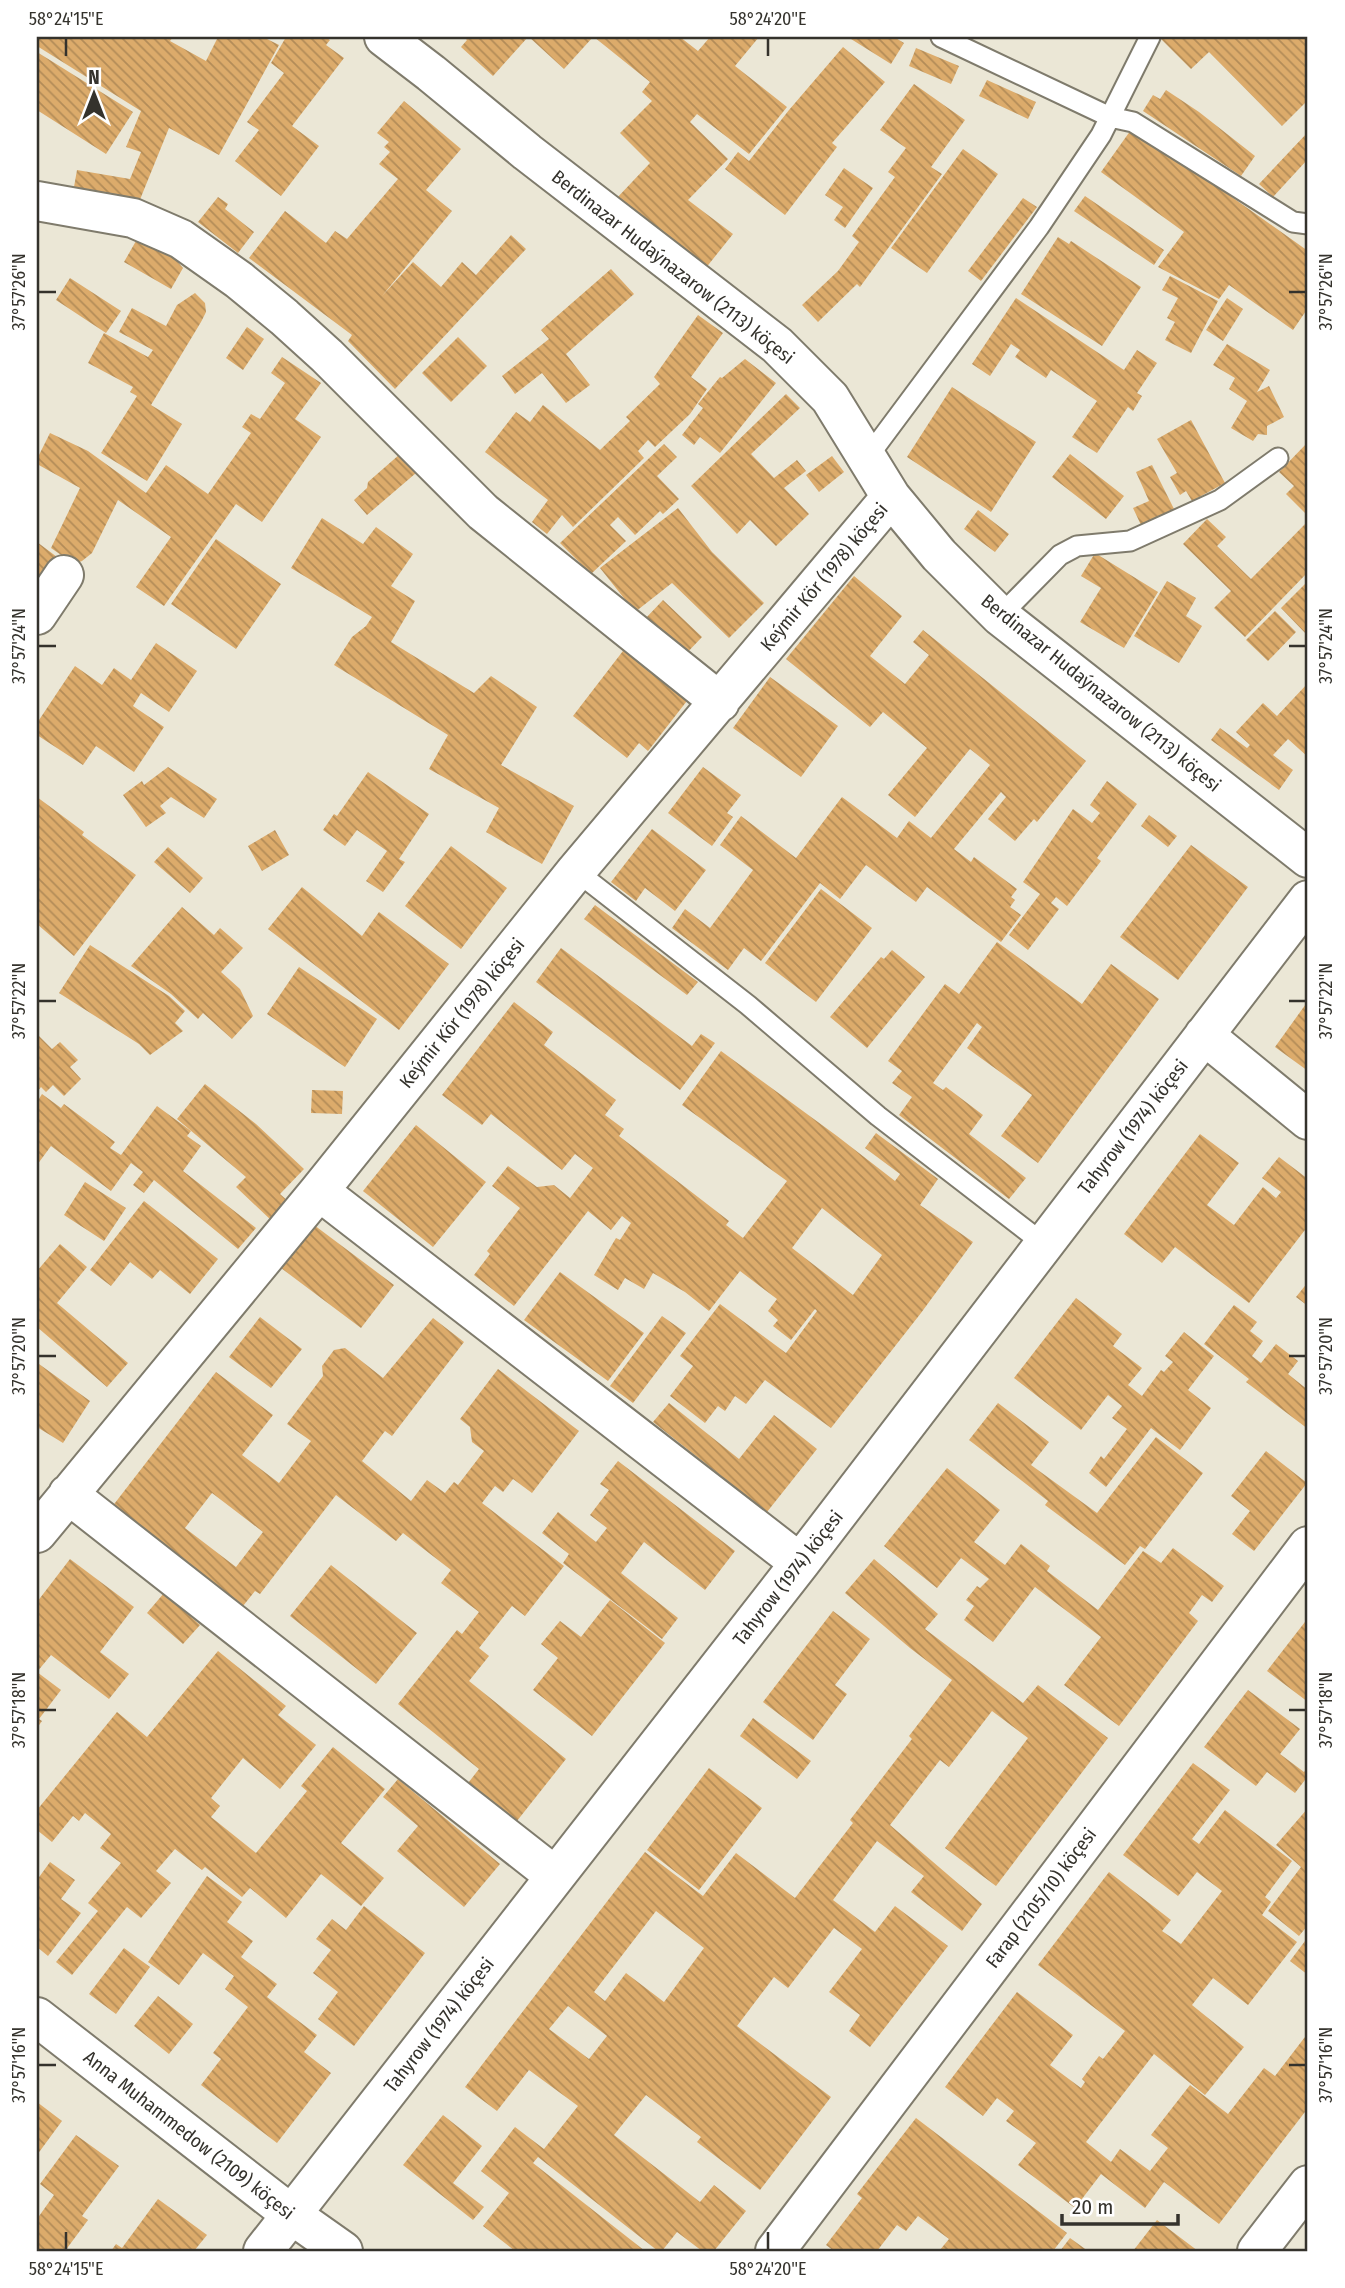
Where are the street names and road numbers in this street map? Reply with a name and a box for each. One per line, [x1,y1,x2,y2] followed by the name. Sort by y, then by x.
[547,165,799,369] street label: Berdinazar Hudaýnazarow (2113) köçesi
[755,498,893,656] street label: Keýmir Kör (1978) köçesi
[977,589,1225,797] street label: Berdinazar Hudaýnazarow (2113) köçesi
[394,933,530,1093] street label: Keýmir Kör (1978) köçesi
[1073,1055,1193,1199] street label: Tahyrow (1974) köçesi
[728,1506,848,1650] street label: Tahyrow (1974) köçesi
[981,1823,1101,1973] street label: Farap (2105/10) köçesi
[379,1953,499,2097] street label: Tahyrow (1974) köçesi
[79,2046,299,2224] street label: Anna Muhammedow (2109) köçesi

